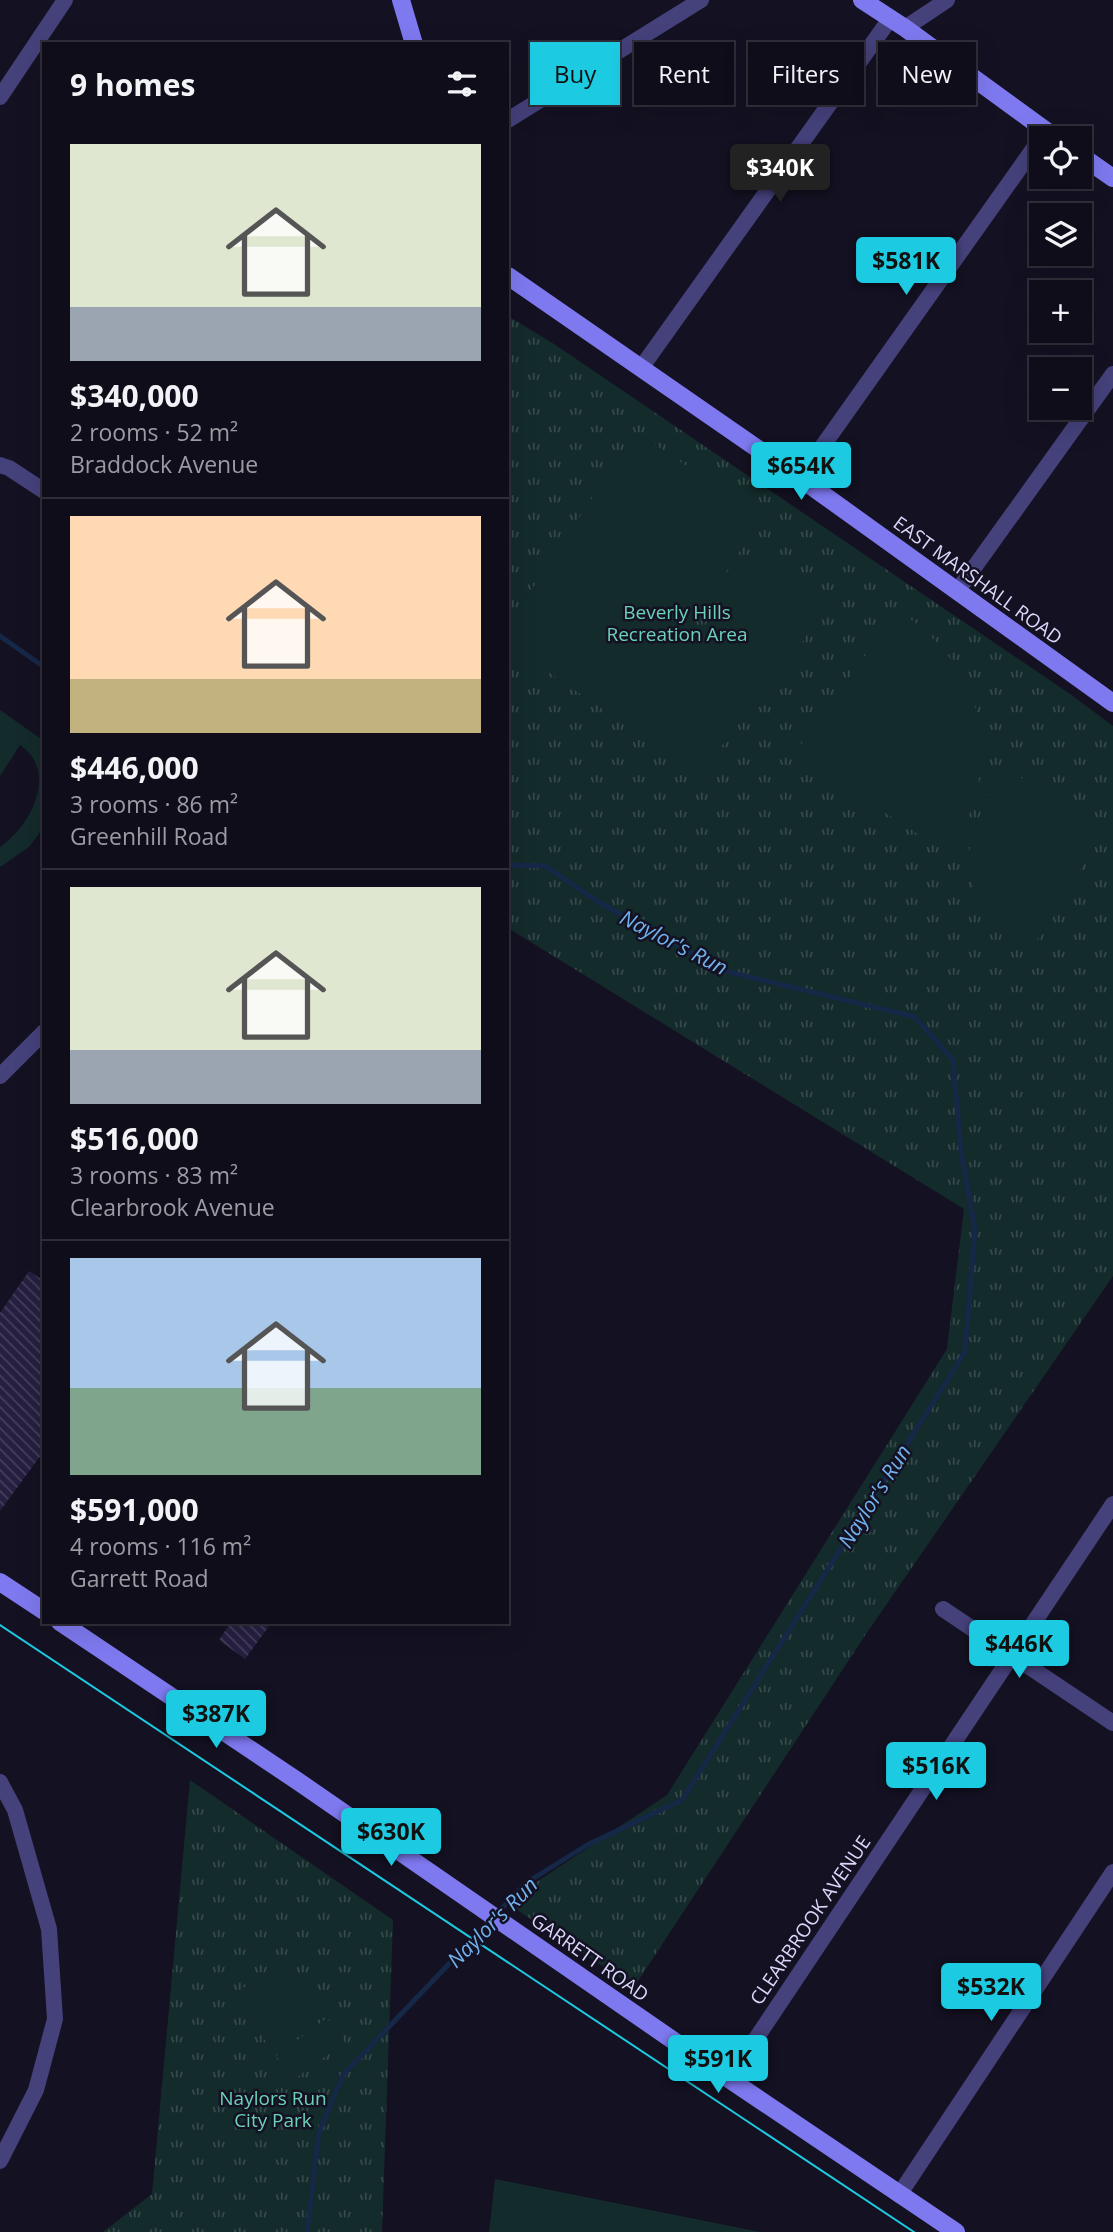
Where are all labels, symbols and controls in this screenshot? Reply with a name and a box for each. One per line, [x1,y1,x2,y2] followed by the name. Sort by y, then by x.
[530,42,620,105] chip: Buy
[634,42,734,105] chip: Rent
[748,42,864,105] chip: Filters
[878,42,976,105] chip: New
[70,64,195,105] text: 9 homes
[443,65,481,103] icon: filters
[1029,126,1092,420] map controls
[1029,126,1092,189] button: locate
[731,144,829,204] pin: $340K
[746,151,814,183] text: $340K
[213,189,339,315] icon: home
[1029,203,1092,266] button: layers
[857,238,955,297] pin: $581K
[872,244,940,276] text: $581K
[1029,280,1092,343] button: +
[1029,357,1092,420] button: −
[70,375,199,416] text: $340,000
[70,416,238,448] text: 2 rooms · 52 m²
[752,442,850,502] pin: $654K
[70,448,258,480] text: Braddock Avenue
[767,449,835,481] text: $654K
[888,510,1068,650] street label: EAST MARSHALL ROAD
[213,561,339,687] icon: home
[606,599,748,647] park label: Beverly Hills Recreation Area
[70,747,199,788] text: $446,000
[70,788,238,820] text: 3 rooms · 86 m²
[70,820,228,852] text: Greenhill Road
[616,903,732,981] water label: Naylor's Run
[213,932,339,1058] icon: home
[70,1118,199,1159] text: $516,000
[70,1159,238,1191] text: 3 rooms · 83 m²
[70,1191,275,1223] text: Clearbrook Avenue
[213,1303,339,1429] icon: home
[831,1439,917,1553] water label: Naylor's Run
[70,1489,199,1530] text: $591,000
[70,1530,251,1562] text: 4 rooms · 116 m²
[70,1562,208,1594] text: Garrett Road
[970,1620,1068,1680] pin: $446K
[985,1627,1053,1659] text: $446K
[167,1690,265,1750] pin: $387K
[182,1697,250,1729] text: $387K
[887,1742,985,1802] pin: $516K
[902,1749,970,1781] text: $516K
[342,1808,440,1868] pin: $630K
[357,1815,425,1847] text: $630K
[744,1830,876,2010] street label: CLEARBROOK AVENUE
[441,1871,543,1973] water label: Naylor's Run
[526,1907,654,2007] street label: GARRETT ROAD
[942,1964,1040,2023] pin: $532K
[957,1970,1025,2002] text: $532K
[669,2036,767,2095] pin: $591K
[684,2042,752,2074] text: $591K
[219,2085,327,2133] park label: Naylors Run City Park

